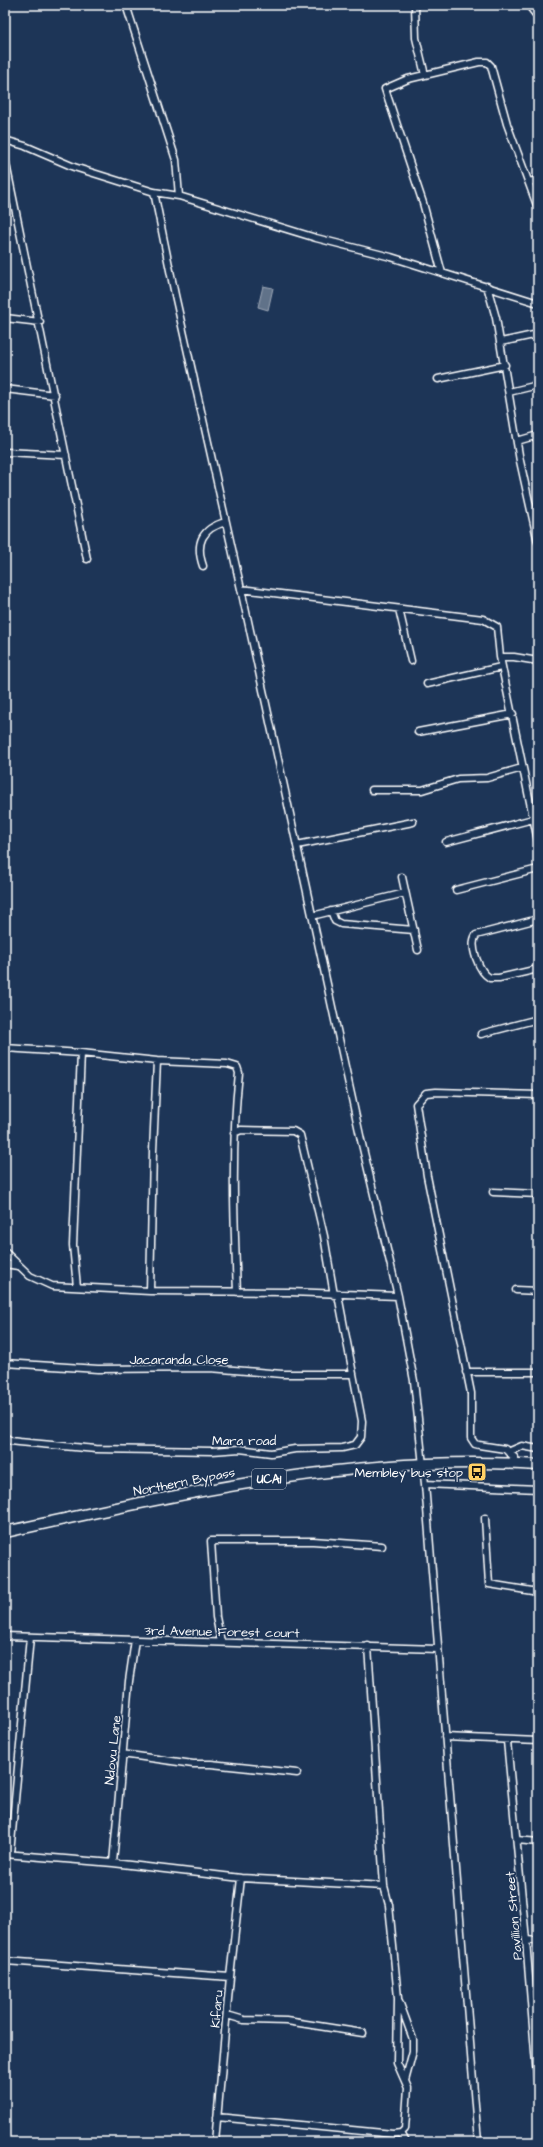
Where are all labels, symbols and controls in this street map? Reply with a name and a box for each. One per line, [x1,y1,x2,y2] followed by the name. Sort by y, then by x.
[129,1351,229,1369] street label: Jacaranda Close
[212,1432,276,1450] street label: Mara road
[466,1461,488,1483] bus stop icon: Membley bus stop
[132,1463,237,1502] street label: Northern Bypass
[354,1464,463,1483] place label: Membley bus stop
[252,1469,286,1489] road number: UCA1
[144,1622,300,1642] street label: 3rd Avenue Forest court
[100,1714,126,1786] street label: Ndovu Lane
[501,1870,527,1961] street label: Pavillion Street
[206,1989,228,2029] street label: Kifaru

